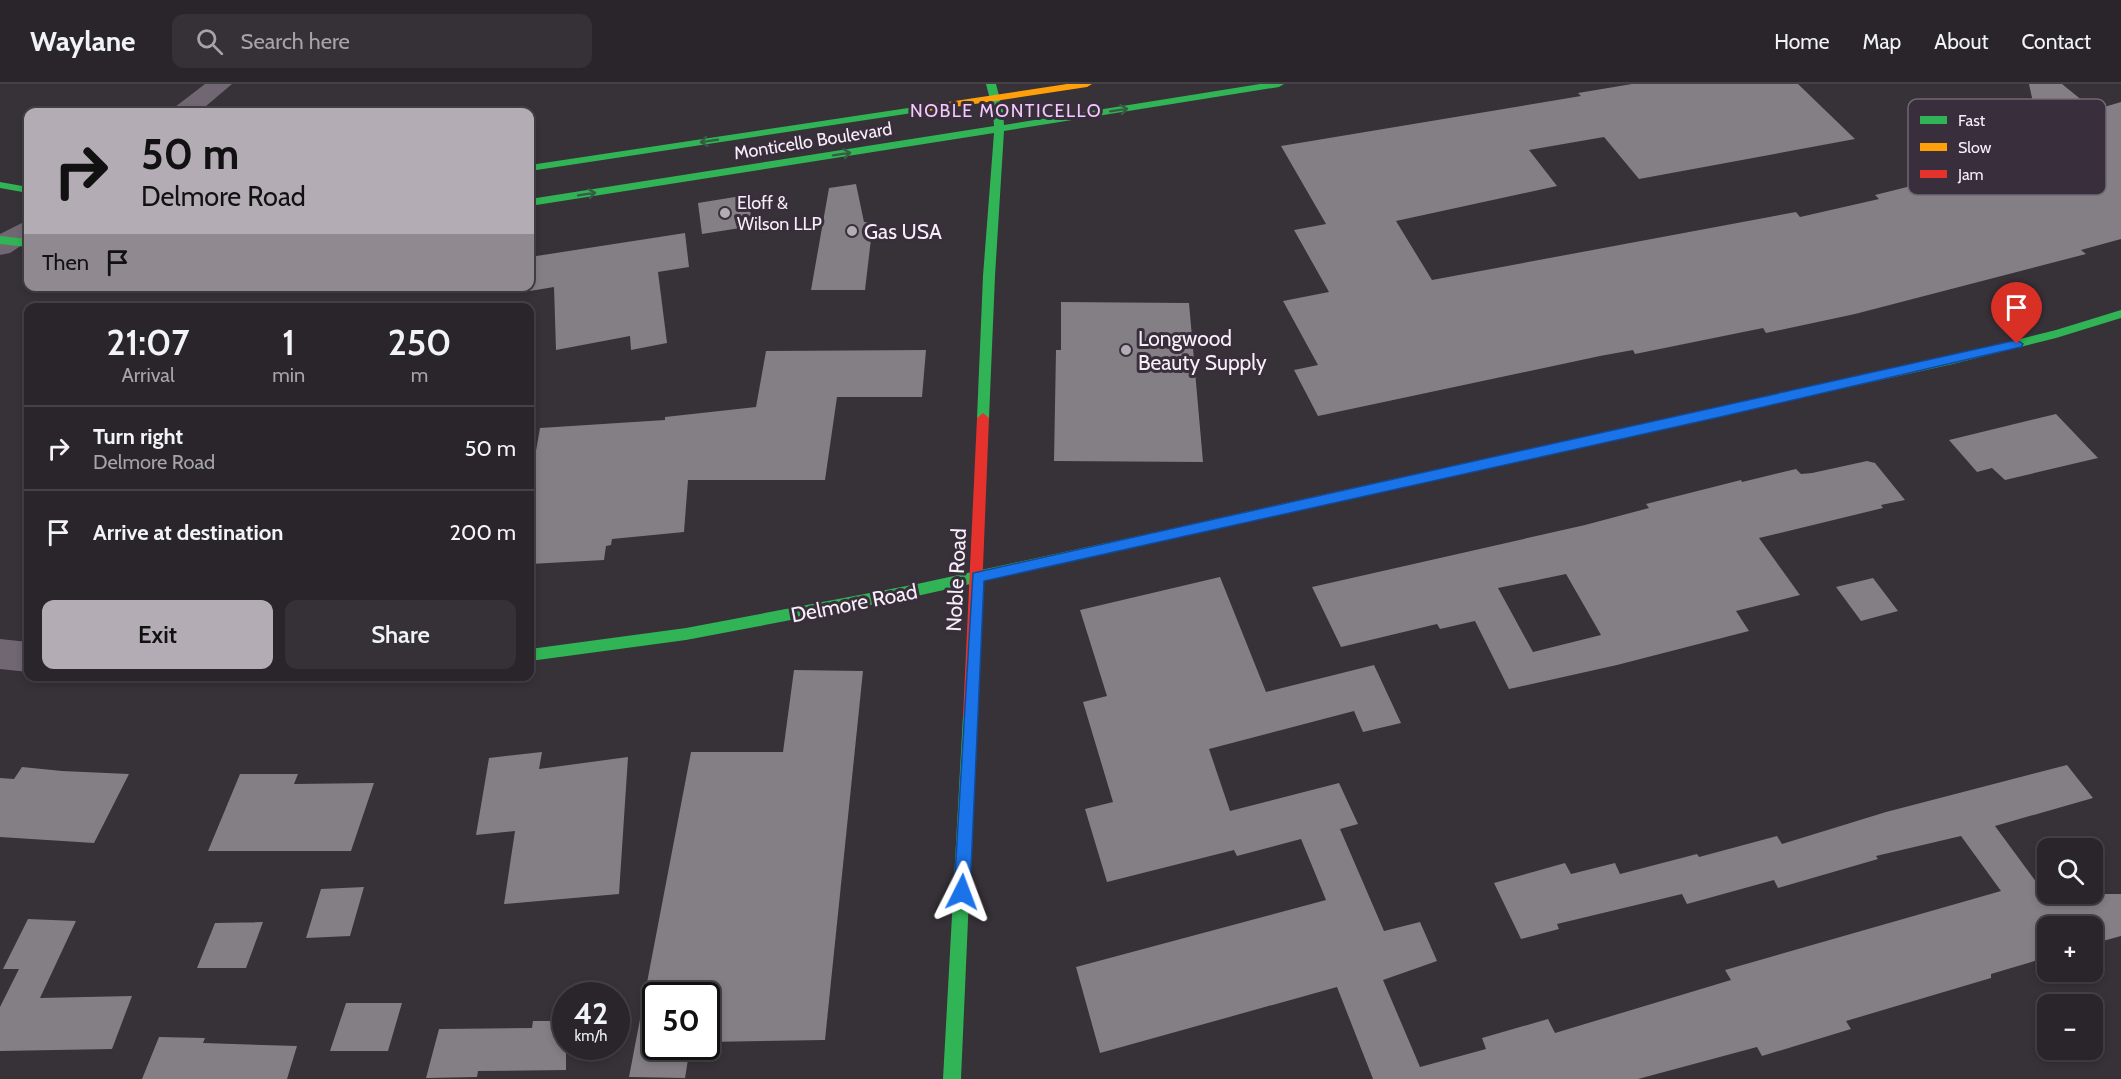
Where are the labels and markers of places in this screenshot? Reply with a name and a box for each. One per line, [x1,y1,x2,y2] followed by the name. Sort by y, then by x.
[737,192,822,235] place label: Eloff & Wilson LLP
[718,206,732,220] marker: Eloff & Wilson LLP
[864,219,942,244] place label: Gas USA
[845,224,859,238] marker: Gas USA
[1991,282,2042,344] pin
[1138,326,1267,375] place label: Longwood Beauty Supply
[1119,343,1133,357] marker: Longwood Beauty Supply

